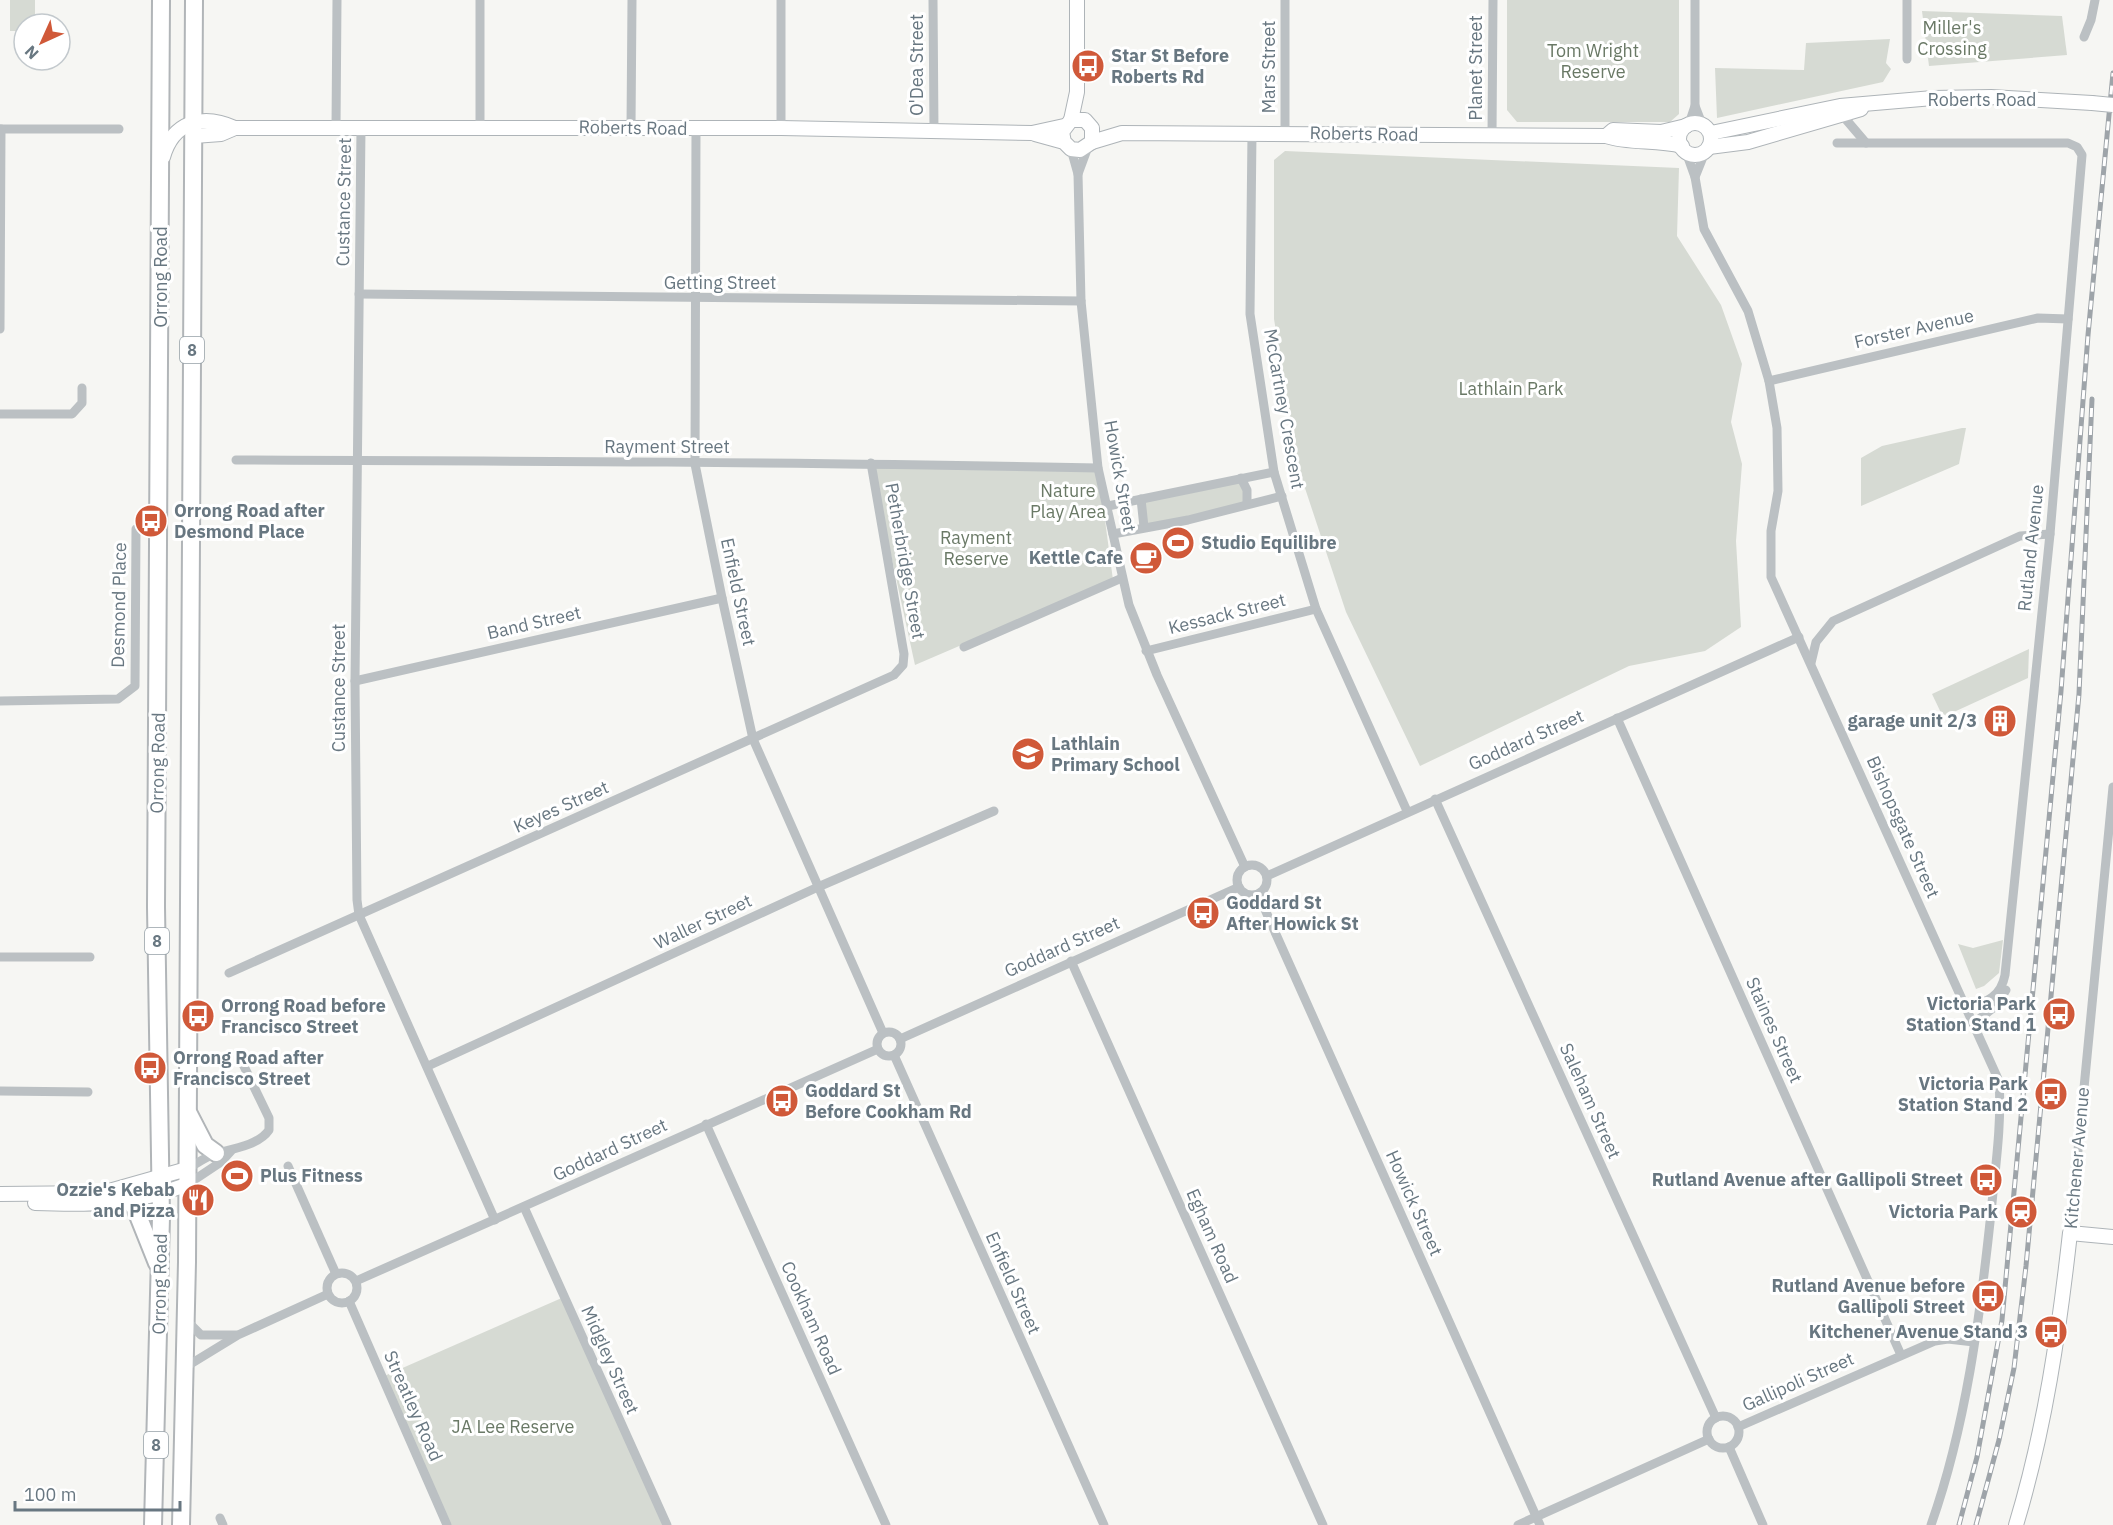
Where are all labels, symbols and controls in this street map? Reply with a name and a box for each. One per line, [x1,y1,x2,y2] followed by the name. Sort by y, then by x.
[12,12,72,72] north arrow
[905,14,928,116] street label: O'Dea Street
[1464,15,1487,121] street label: Planet Street
[1917,16,1987,60] park label: Miller's Crossing
[1257,20,1280,114] street label: Mars Street
[1547,39,1639,83] park label: Tom Wright Reserve
[20,41,43,64] text: N
[1111,44,1229,88] place label: Star St Before Roberts Rd
[1070,48,1106,84] bus stop icon: Star St Before Roberts Rd
[1927,88,2037,111] street label: Roberts Road
[578,115,688,140] street label: Roberts Road
[1309,121,1419,146] street label: Roberts Road
[331,137,356,267] street label: Custance Street
[149,226,172,328] street label: Orrong Road
[664,271,776,294] street label: Getting Street
[1852,304,1976,353] street label: Forster Avenue
[1259,327,1310,491] street label: McCartney Crescent
[180,337,204,363] road number: 8
[1458,377,1564,400] park label: Lathlain Park
[1099,418,1142,534] street label: Howick Street
[604,435,730,458] street label: Rayment Street
[1030,479,1106,523] park label: Nature Play Area
[880,481,931,641] street label: Petherbridge Street
[2012,483,2049,613] street label: Rutland Avenue
[174,499,325,543] place label: Orrong Road after Desmond Place
[133,503,169,539] bus stop icon: Orrong Road after Desmond Place
[1160,525,1196,561] sports icon: Studio Equilibre
[940,526,1012,570] park label: Rayment Reserve
[1201,531,1337,554] place label: Studio Equilibre
[716,536,761,648] street label: Enfield Street
[1128,540,1164,576] cafe icon: Kettle Cafe
[106,542,131,668] street label: Desmond Place
[1029,546,1123,569] place label: Kettle Cafe
[1166,588,1288,639] street label: Kessack Street
[485,601,583,644] street label: Band Street
[327,624,350,752] street label: Custance Street
[1982,703,2018,739] building icon: garage unit 2/3
[1465,704,1587,775] street label: Goddard Street
[1848,709,1977,732] place label: garage unit 2/3
[145,712,170,814] street label: Orrong Road
[1051,732,1180,776] place label: Lathlain Primary School
[1010,736,1046,772] school or university icon: Lathlain Primary School
[1862,752,1945,901] street label: Bishopsgate Street
[510,775,612,838] street label: Keyes Street
[650,889,755,954] street label: Waller Street
[1226,891,1359,935] place label: Goddard St After Howick St
[1185,895,1221,931] bus stop icon: Goddard St After Howick St
[1001,911,1123,982] street label: Goddard Street
[145,928,169,954] road number: 8
[1741,973,1808,1086] street label: Staines Street
[1906,992,2037,1036] place label: Victoria Park Station Stand 1
[221,994,386,1038] place label: Orrong Road before Francisco Street
[2041,996,2077,1032] bus stop icon: Victoria Park Station Stand 1
[180,998,216,1034] bus stop icon: Orrong Road before Francisco Street
[1555,1039,1626,1162] street label: Saleham Street
[173,1046,324,1090] place label: Orrong Road after Francisco Street
[132,1050,168,1086] bus stop icon: Orrong Road after Francisco Street
[1898,1072,2029,1116] place label: Victoria Park Station Stand 2
[2033,1076,2069,1112] bus stop icon: Victoria Park Station Stand 2
[805,1079,972,1123] place label: Goddard St Before Cookham Rd
[764,1083,800,1119] bus stop icon: Goddard St Before Cookham Rd
[2059,1086,2094,1230] street label: Kitchener Avenue
[549,1113,671,1186] street label: Goddard Street
[1381,1146,1448,1259] street label: Howick Street
[219,1158,255,1194] sports icon: Plus Fitness
[1968,1162,2004,1198] bus stop icon: Rutland Avenue after Gallipoli Street
[260,1164,363,1187] place label: Plus Fitness
[1652,1168,1963,1191] place label: Rutland Avenue after Gallipoli Street
[56,1178,175,1222] place label: Ozzie's Kebab and Pizza
[180,1182,216,1218] restaurant icon: Ozzie's Kebab and Pizza
[1181,1185,1244,1287] street label: Egham Road
[2003,1194,2039,1230] station icon: Victoria Park
[1889,1200,1999,1223] place label: Victoria Park
[981,1228,1046,1338] street label: Enfield Street
[147,1233,172,1335] street label: Orrong Road
[776,1257,847,1378] street label: Cookham Road
[1771,1274,1965,1318] place label: Rutland Avenue before Gallipoli Street
[1970,1278,2006,1314] bus stop icon: Rutland Avenue before Gallipoli Street
[576,1302,645,1418] street label: Midgley Street
[2033,1314,2069,1350] bus stop icon: Kitchener Avenue Stand 3
[1809,1320,2028,1343] place label: Kitchener Avenue Stand 3
[379,1347,448,1465] street label: Streatley Road
[1738,1347,1857,1416] street label: Gallipoli Street
[452,1415,575,1438] park label: JA Lee Reserve
[144,1432,168,1458] road number: 8
[15,1474,180,1512] scale bar
[24,1483,76,1506] text: 100 m

